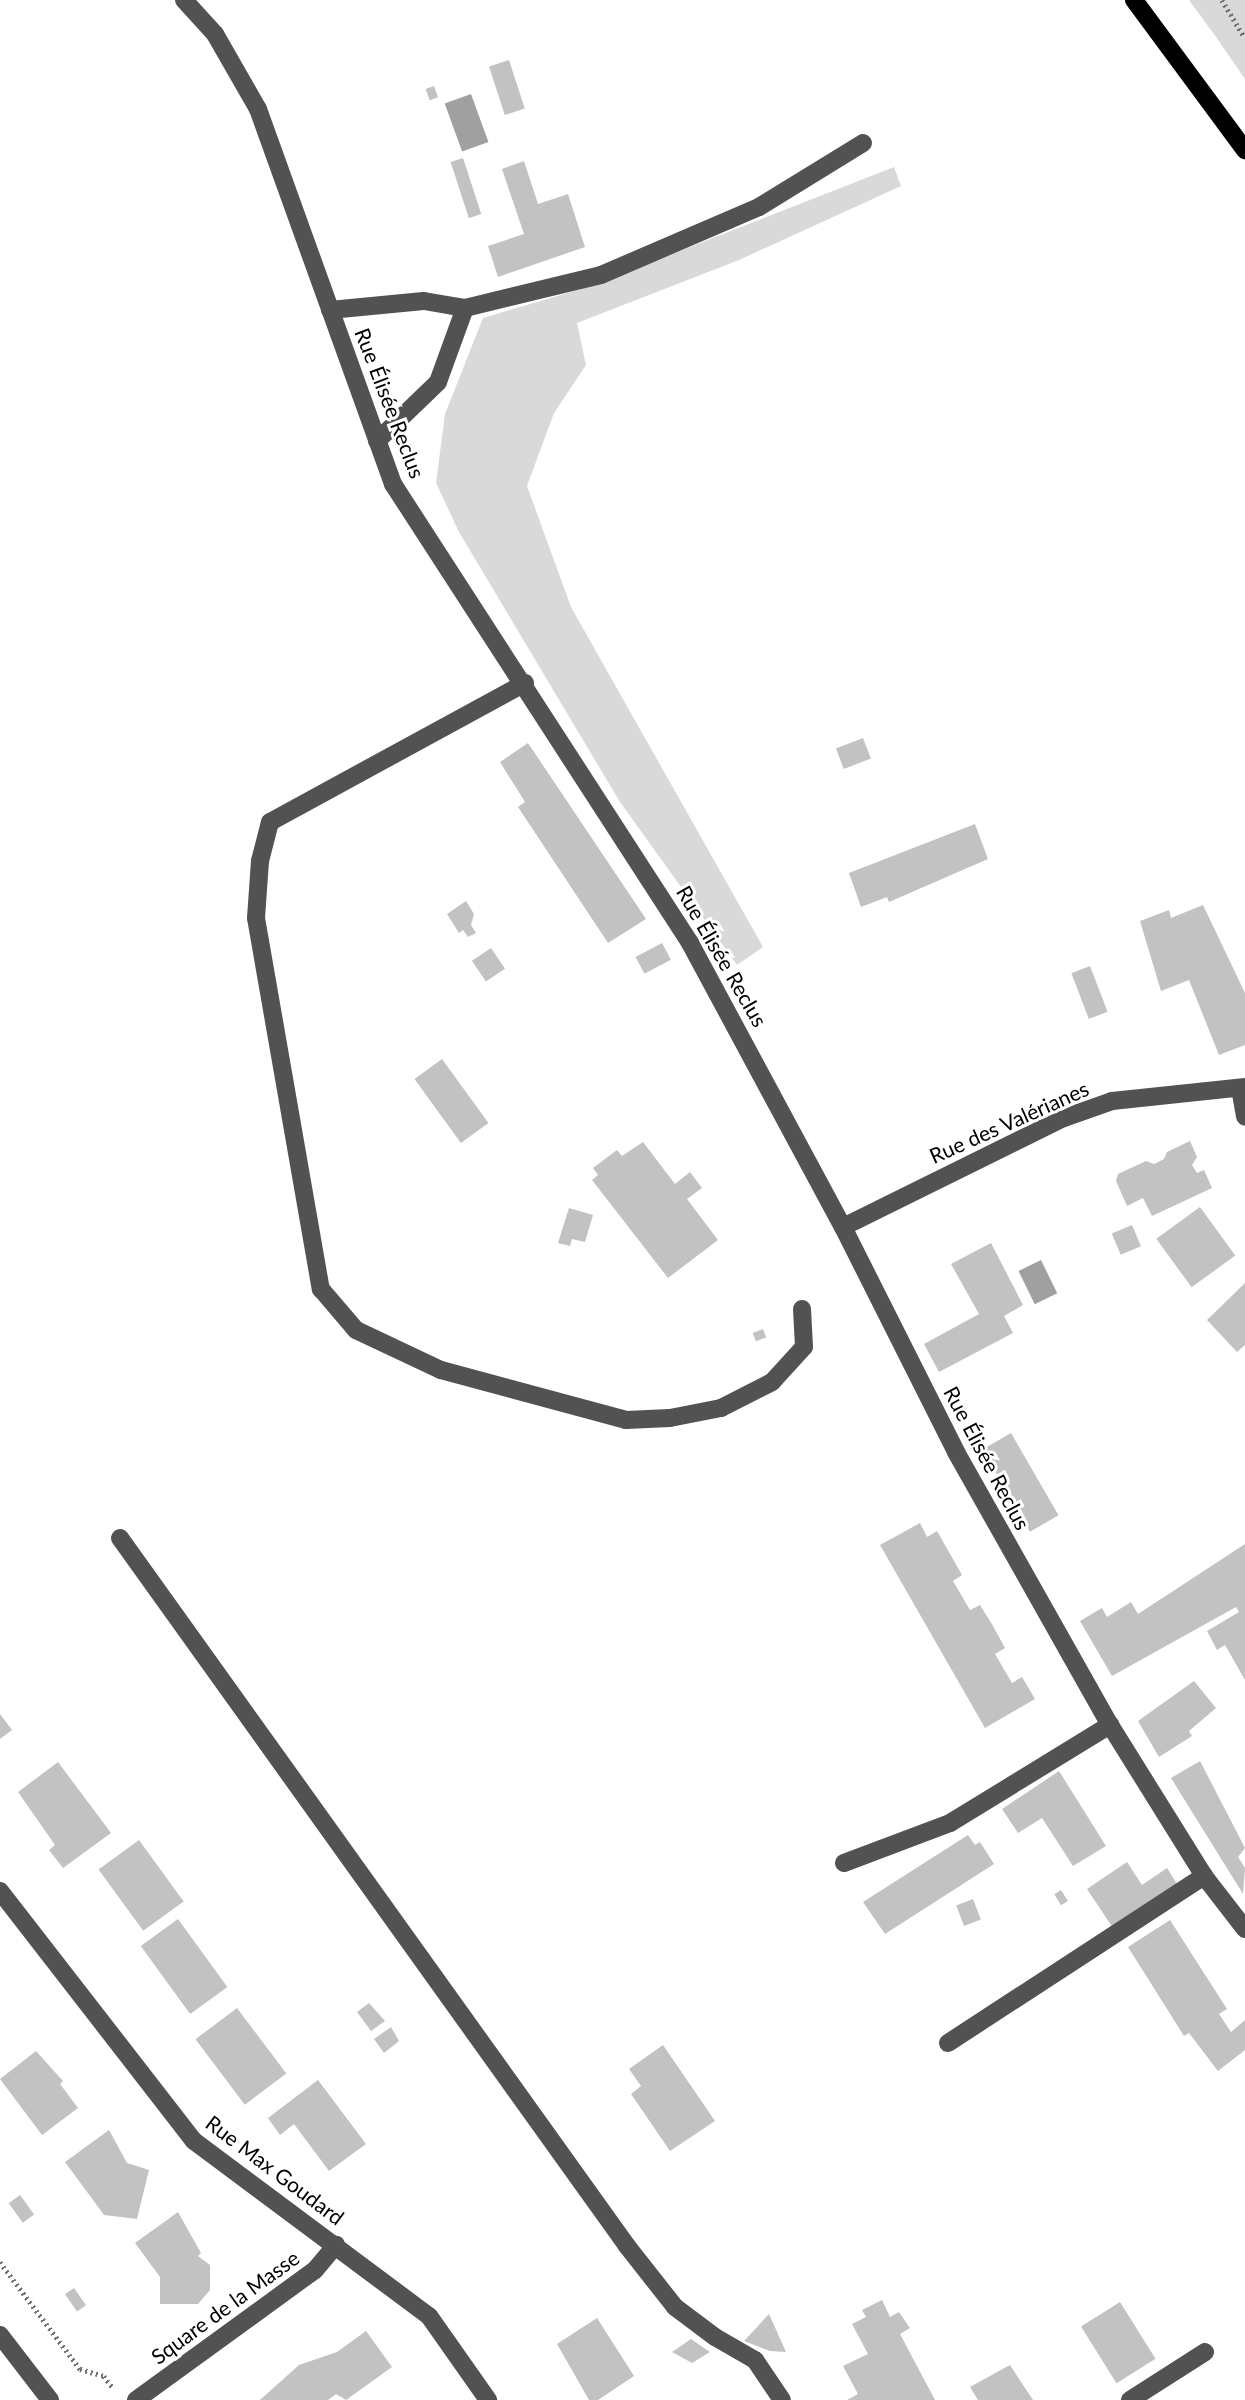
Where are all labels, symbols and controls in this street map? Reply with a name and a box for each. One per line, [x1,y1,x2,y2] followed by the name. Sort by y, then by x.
[350,324,430,482] street label: Rue Élisée Reclus
[671,881,773,1031] street label: Rue Élisée Reclus
[925,1075,1093,1169] street label: Rue des Valérianes
[939,1382,1035,1534] street label: Rue Élisée Reclus
[201,2110,349,2230] street label: Rue Max Goudard
[146,2245,304,2369] street label: Square de la Masse

